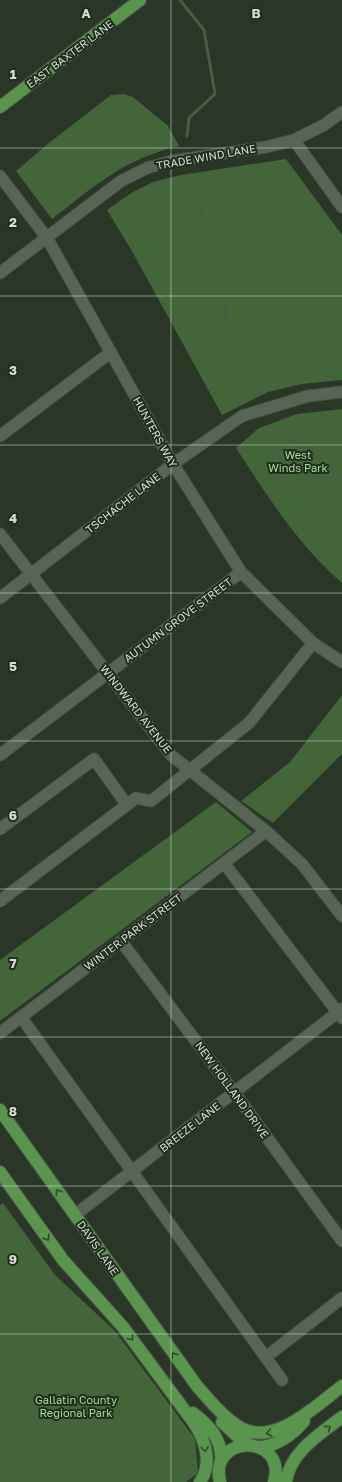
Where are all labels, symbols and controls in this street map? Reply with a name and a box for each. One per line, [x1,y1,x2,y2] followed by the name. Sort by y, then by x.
[81,5,91,21] text: A
[251,5,261,21] text: B
[24,17,116,90] street label: EAST BAXTER LANE
[10,66,17,82] text: 1
[155,141,257,172] street label: TRADE WIND LANE
[9,214,17,230] text: 2
[9,362,17,378] text: 3
[131,394,180,469] street label: HUNTERS WAY
[268,448,328,474] park label: West Winds Park
[83,469,163,536] street label: TSCHACHE LANE
[9,510,17,526] text: 4
[121,575,234,665] street label: AUTUMN GROVE STREET
[9,658,17,674] text: 5
[98,662,175,756] street label: WINDWARD AVENUE
[9,807,17,823] text: 6
[81,890,184,973] street label: WINTER PARK STREET
[9,955,17,971] text: 7
[193,1039,272,1141] street label: NEW HOLLAND DRIVE
[157,1099,223,1154] street label: BREEZE LANE
[9,1103,17,1119] text: 8
[56,1189,63,1196] one-way arrow
[75,1218,122,1278] street label: DAVIS LANE
[42,1234,49,1241] one-way arrow
[9,1251,17,1267] text: 9
[126,1333,133,1340] one-way arrow
[172,1352,179,1359] one-way arrow
[35,1393,117,1419] park label: Gallatin County Regional Park
[323,1426,330,1433] one-way arrow
[265,1428,272,1436] one-way arrow
[200,1446,209,1452] one-way arrow

